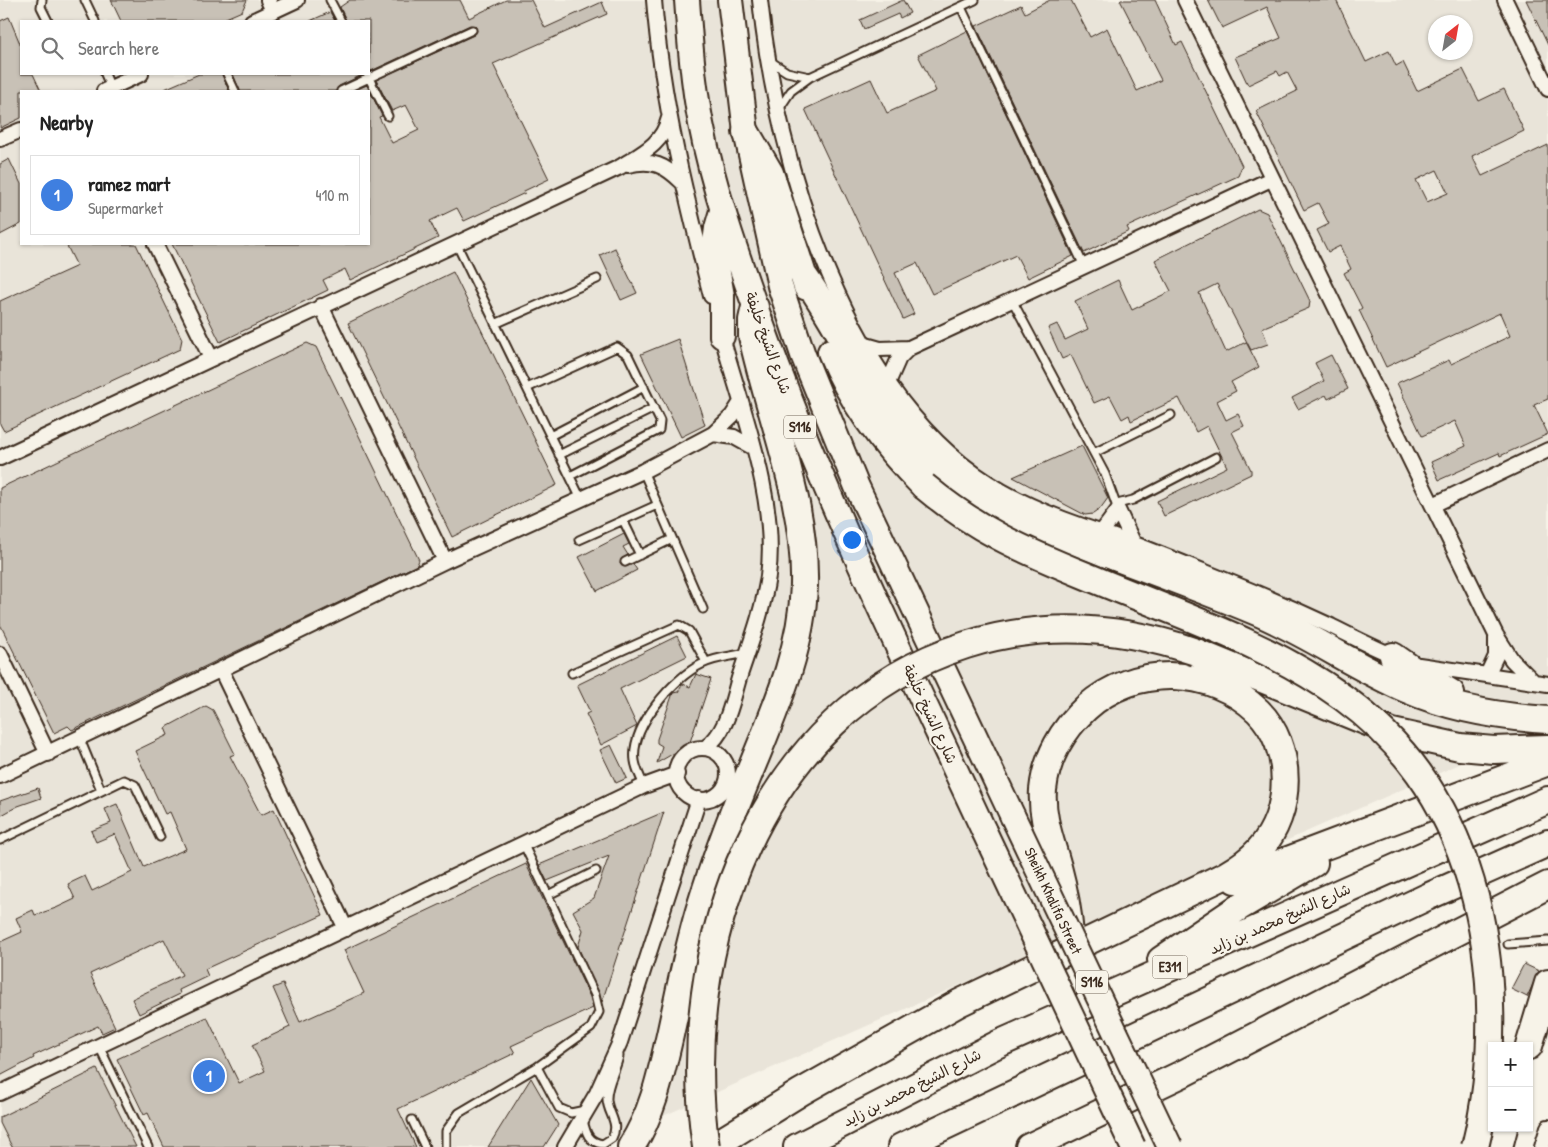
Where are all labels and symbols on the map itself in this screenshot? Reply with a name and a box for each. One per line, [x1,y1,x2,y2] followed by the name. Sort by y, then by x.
[1428,15,1473,60] north arrow
[740,289,797,397] street label: شارع الشيخ خليفة
[784,416,816,438] road number: S116
[839,527,865,553] your location
[898,661,963,767] street label: شارع الشيخ خليفة
[1020,844,1088,958] street label: Sheikh Khalifa Street
[1206,878,1354,959] street label: شارع الشيخ محمد بن زايد
[1152,956,1188,979] road number: E311
[1076,970,1108,994] road number: S116
[839,1044,985,1132] street label: شارع الشيخ محمد بن زايد
[193,1057,225,1095] pin: 1

